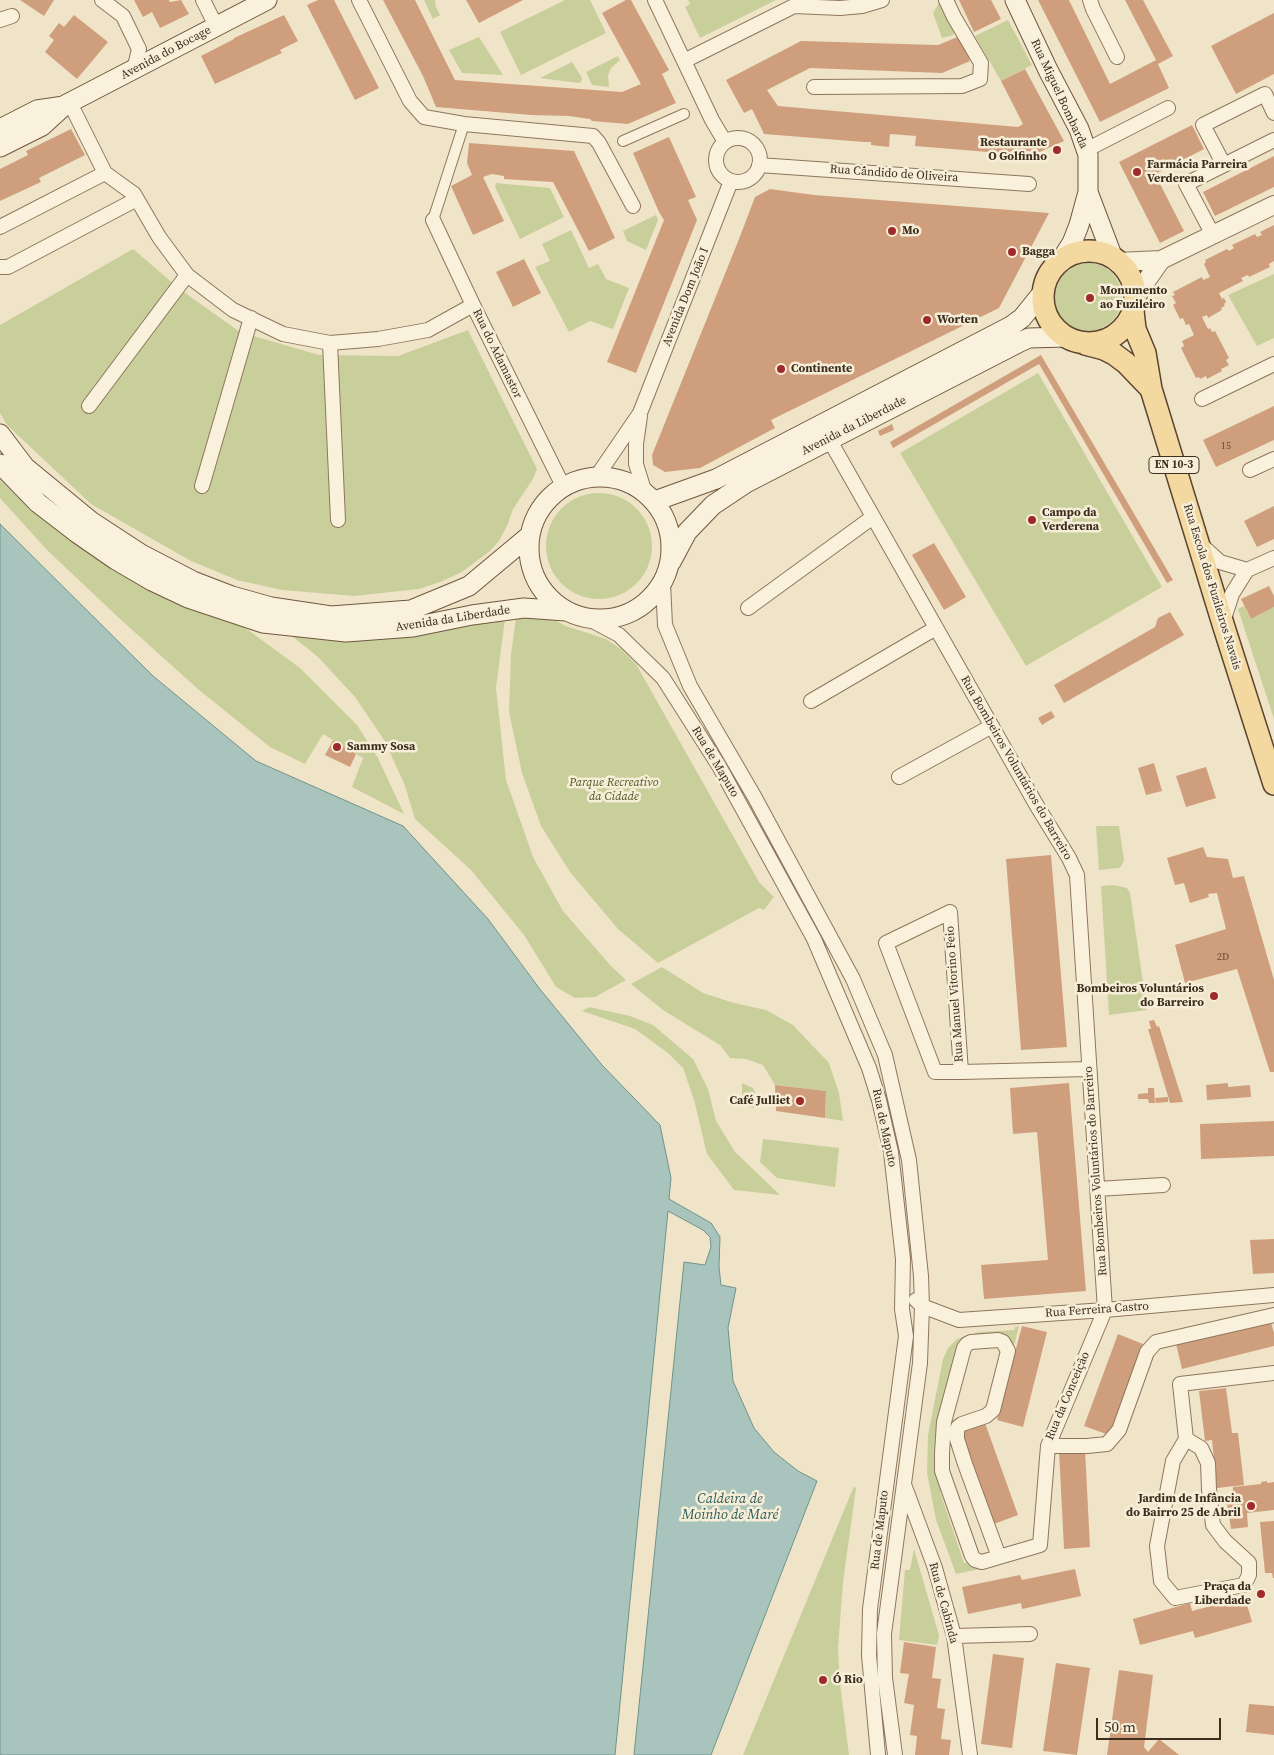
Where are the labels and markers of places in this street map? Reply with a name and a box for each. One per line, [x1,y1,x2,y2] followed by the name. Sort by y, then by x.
[980,136,1047,164] place label: Restaurante O Golfinho
[1051,144,1063,156] marker: Restaurante O Golfinho
[1147,158,1247,186] place label: Farmácia Parreira Verderena
[1131,166,1143,178] marker: Farmácia Parreira Verderena
[902,224,919,238] place label: Mo
[886,225,898,237] marker: Mo
[1022,245,1055,259] place label: Bagga
[1006,246,1018,258] marker: Bagga
[1100,284,1167,312] place label: Monumento ao Fuzileiro
[1084,292,1096,304] marker: Monumento ao Fuzileiro
[937,313,978,327] place label: Worten
[921,314,933,326] marker: Worten
[791,362,852,376] place label: Continente
[775,363,787,375] marker: Continente
[1042,506,1099,534] place label: Campo da Verderena
[1026,514,1038,526] marker: Campo da Verderena
[347,740,415,754] place label: Sammy Sosa
[331,741,343,753] marker: Sammy Sosa
[1076,982,1204,1010] place label: Bombeiros Voluntários do Barreiro
[1208,990,1220,1002] marker: Bombeiros Voluntários do Barreiro
[729,1094,790,1108] place label: Café Julliet
[794,1095,806,1107] marker: Café Julliet
[1126,1492,1241,1520] place label: Jardim de Infância do Bairro 25 de Abril
[1245,1500,1257,1512] marker: Jardim de Infância do Bairro 25 de Abril
[1194,1580,1251,1608] place label: Praça da Liberdade
[1255,1588,1267,1600] marker: Praça da Liberdade
[833,1673,863,1687] place label: Ó Rio
[817,1674,829,1686] marker: Ó Rio

